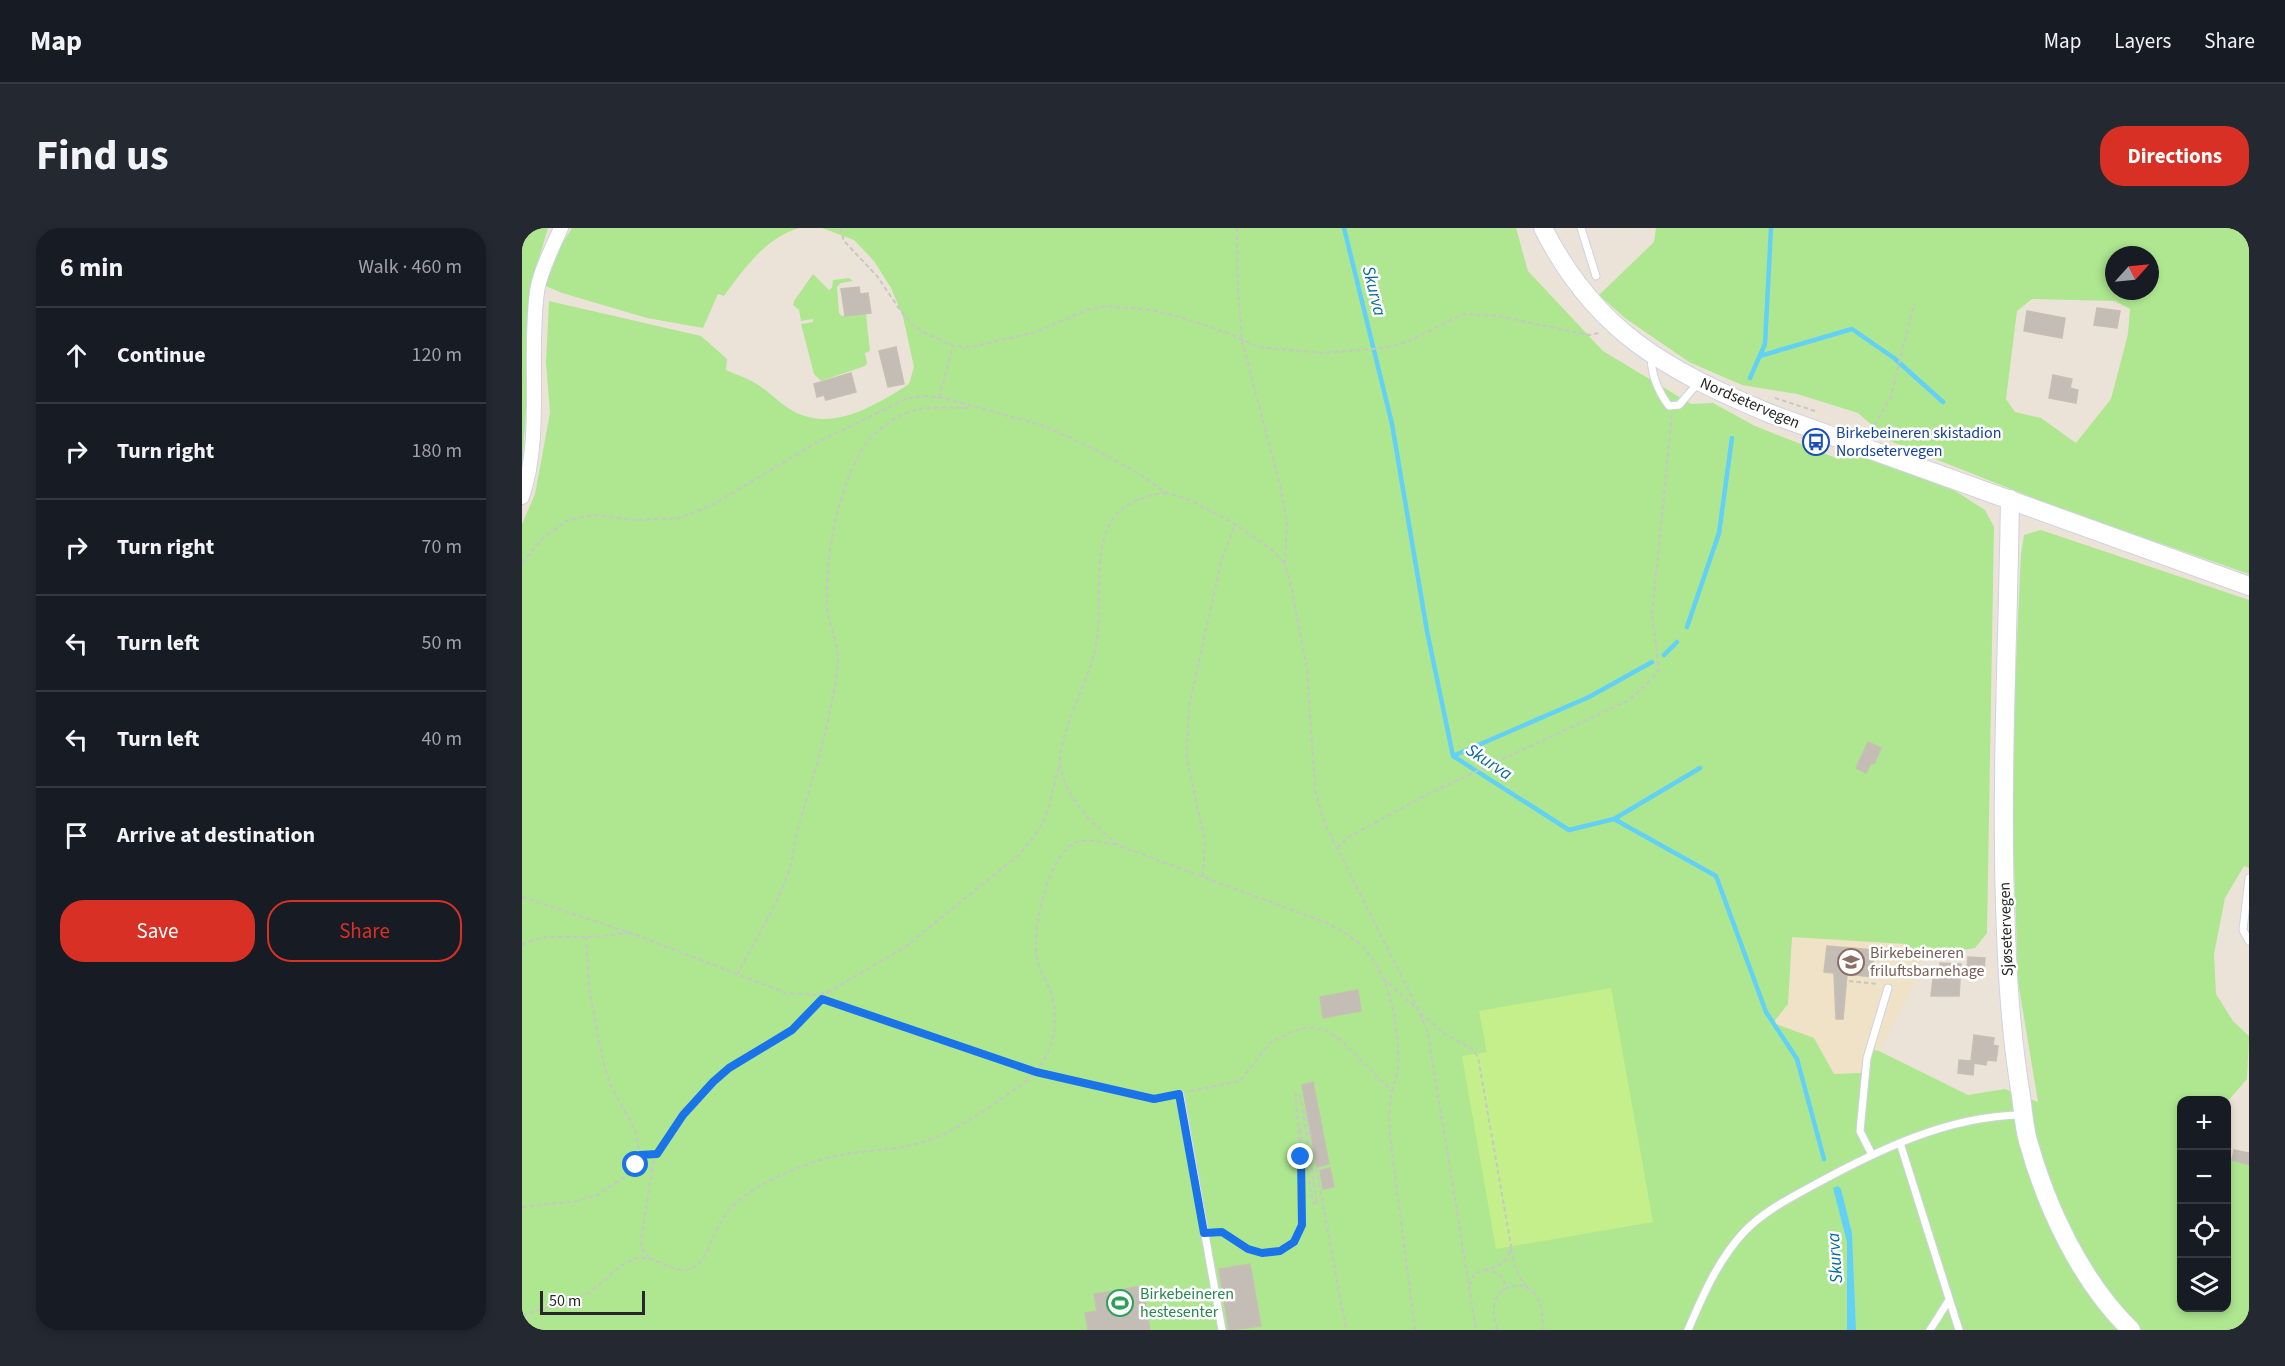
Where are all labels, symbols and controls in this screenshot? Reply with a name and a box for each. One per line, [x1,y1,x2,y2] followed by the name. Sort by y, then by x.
[30,21,82,61] text: Map
[2044,26,2081,56] text: Map
[2114,26,2171,56] text: Layers
[2204,26,2255,56] text: Share
[36,126,169,186] text: Find us
[2100,126,2249,186] button: Directions
[2105,246,2159,300] north arrow
[60,249,123,286] text: 6 min
[358,253,462,281] text: Walk · 460 m
[1356,263,1392,319] water label: Skurva
[60,339,93,372] icon: ahead
[117,339,206,371] text: Continue
[412,341,462,369] text: 120 m
[1697,372,1803,434] street label: Nordsetervegen
[1836,422,2001,462] place label: Birkebeineren skistadion Nordsetervegen
[1801,427,1831,457] bus stop icon: Birkebeineren skistadion Nordsetervegen
[60,435,93,468] icon: right
[117,435,214,467] text: Turn right
[412,437,462,465] text: 180 m
[60,531,93,564] icon: right
[117,531,214,563] text: Turn right
[422,533,462,561] text: 70 m
[60,627,93,660] icon: left
[117,627,199,659] text: Turn left
[422,629,462,657] text: 50 m
[60,723,93,756] icon: left
[117,723,199,755] text: Turn left
[422,725,462,753] text: 40 m
[1461,738,1517,787] water label: Skurva
[60,819,93,852] icon: arrive
[117,819,315,851] text: Arrive at destination
[1993,881,2019,977] street label: Sjøsetervegen
[60,900,255,962] button: Save
[267,900,462,962] button: Share
[1870,942,1985,982] place label: Birkebeineren friluftsbarnehage
[1836,947,1866,977] school or university icon: Birkebeineren friluftsbarnehage
[2177,1096,2231,1312] map controls
[2177,1096,2231,1150] button: +
[1287,1143,1313,1169] route end
[2177,1150,2231,1204] button: −
[622,1151,648,1177] route start
[2177,1204,2231,1258] button: locate
[1821,1231,1849,1284] water label: Skurva
[2177,1258,2231,1312] button: layers
[1140,1283,1234,1323] place label: Birkebeineren hestesenter
[540,1288,645,1316] scale bar
[1105,1288,1135,1318] sports icon: Birkebeineren hestesenter
[549,1290,581,1312] text: 50 m

